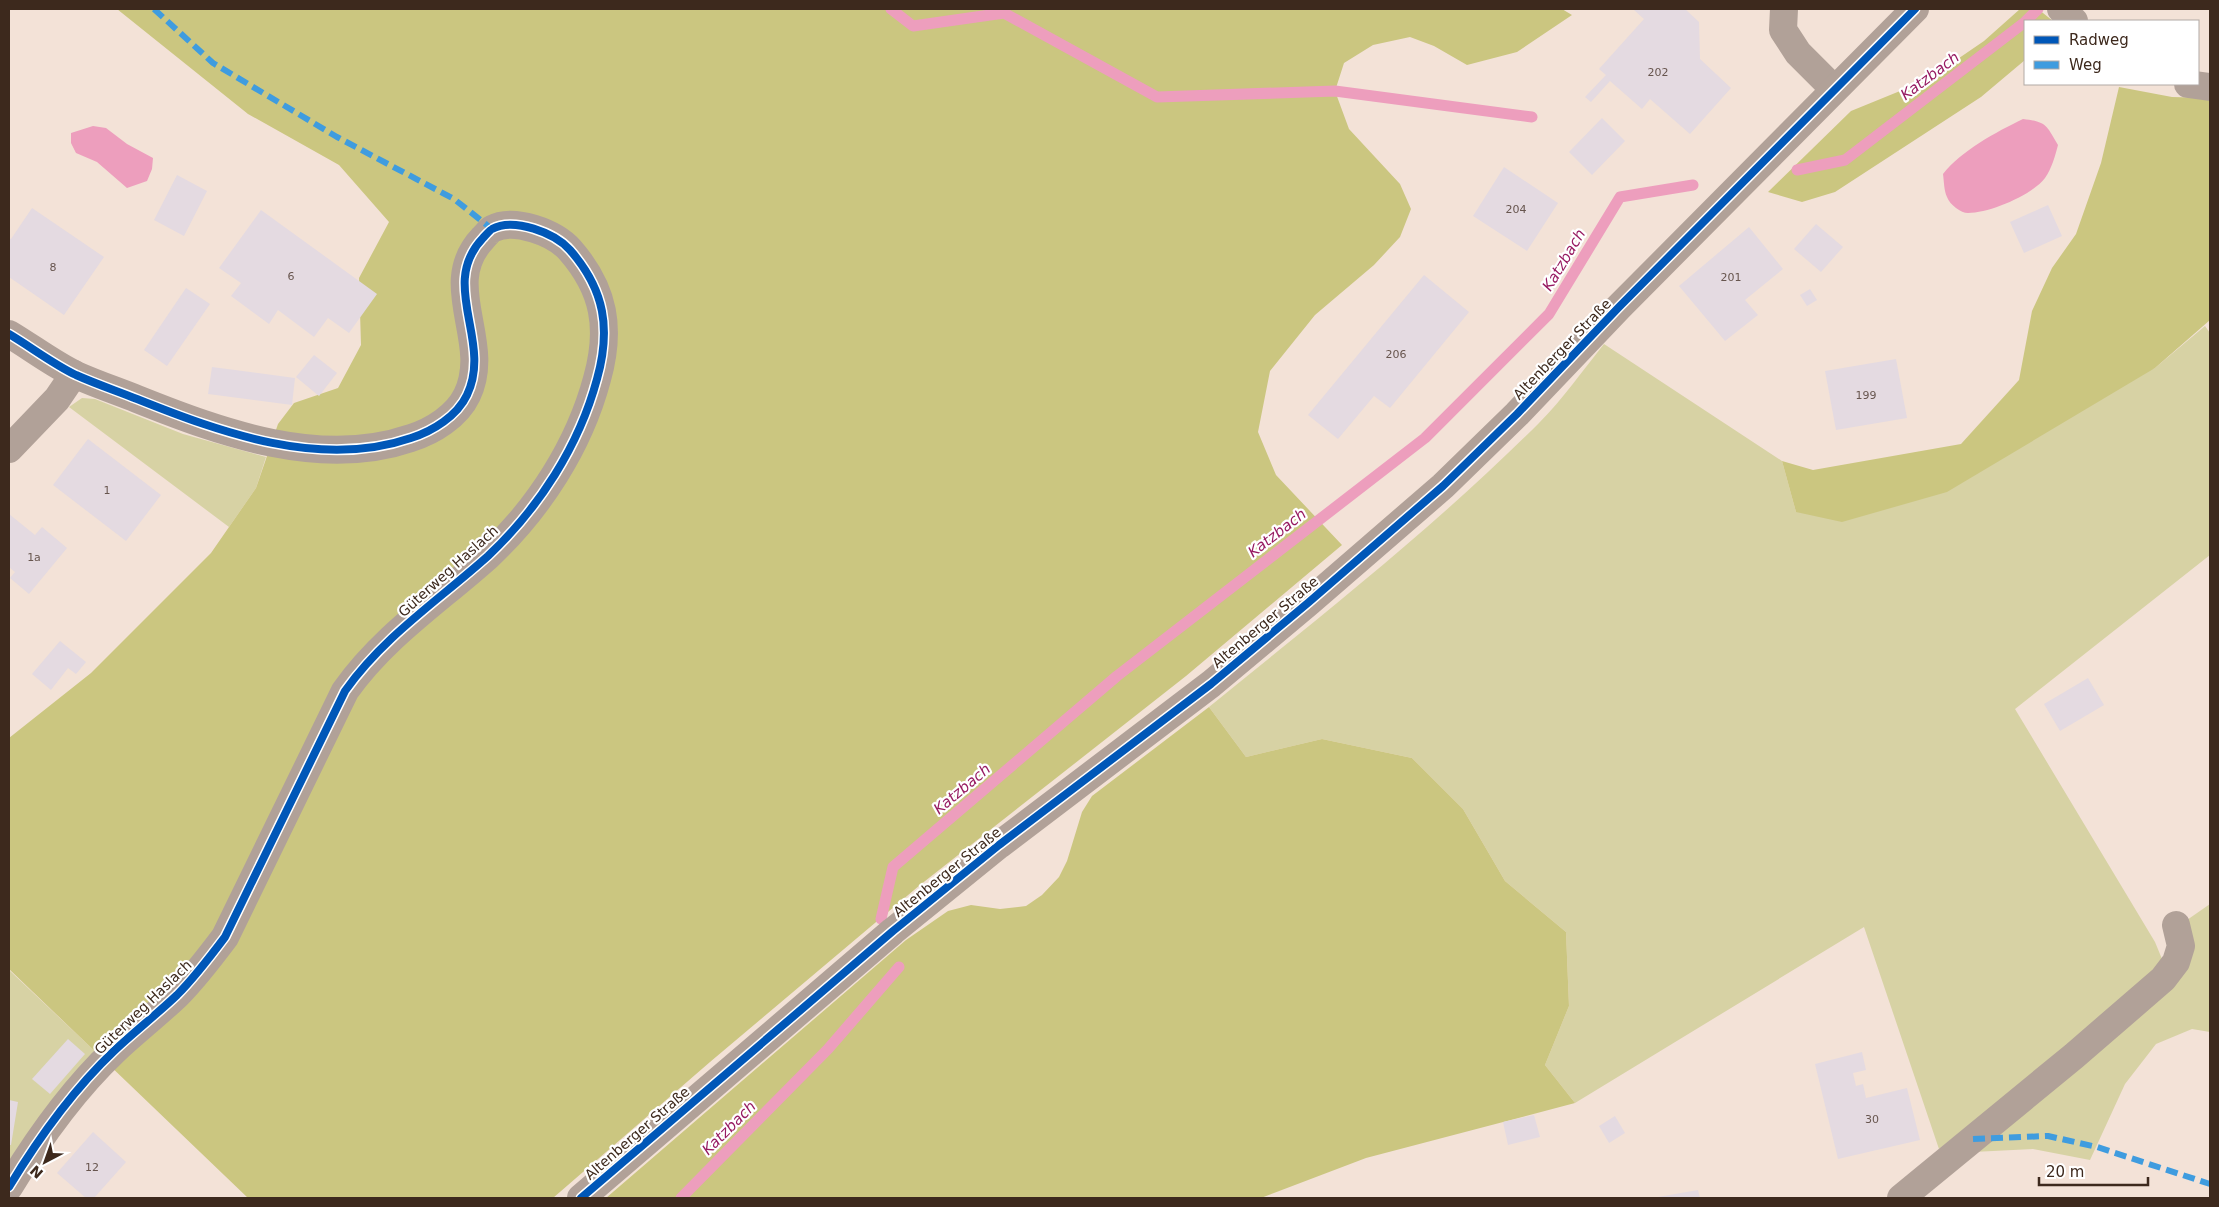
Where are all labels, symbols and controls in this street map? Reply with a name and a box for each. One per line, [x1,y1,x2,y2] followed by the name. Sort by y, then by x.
[2024,20,2199,85] legend
[2069,31,2129,49] text: Radweg
[1897,48,1963,104] water label: Katzbach
[2069,56,2102,74] text: Weg
[1648,66,1669,79] house number: 202
[1506,203,1527,216] house number: 204
[1539,226,1589,294] water label: Katzbach
[50,261,57,274] house number: 8
[288,270,295,283] house number: 6
[1721,271,1742,284] house number: 201
[1510,295,1614,403] street label: Altenberger Straße
[1386,348,1407,361] house number: 206
[1856,389,1877,402] house number: 199
[104,484,111,497] house number: 1
[1244,505,1310,561] water label: Katzbach
[395,522,501,620] street label: Güterweg Haslach
[27,551,41,564] house number: 1a
[1209,573,1321,671] street label: Altenberger Straße
[930,760,994,818] water label: Katzbach
[890,824,1004,920] street label: Altenberger Straße
[91,957,195,1057] street label: Güterweg Haslach
[581,1083,693,1183] street label: Altenberger Straße
[698,1097,760,1159] water label: Katzbach
[1865,1113,1879,1126] house number: 30
[20,1137,70,1187] north arrow
[2039,1154,2148,1186] scale bar
[85,1161,99,1174] house number: 12
[27,1162,46,1182] text: N
[2046,1163,2084,1181] text: 20 m

